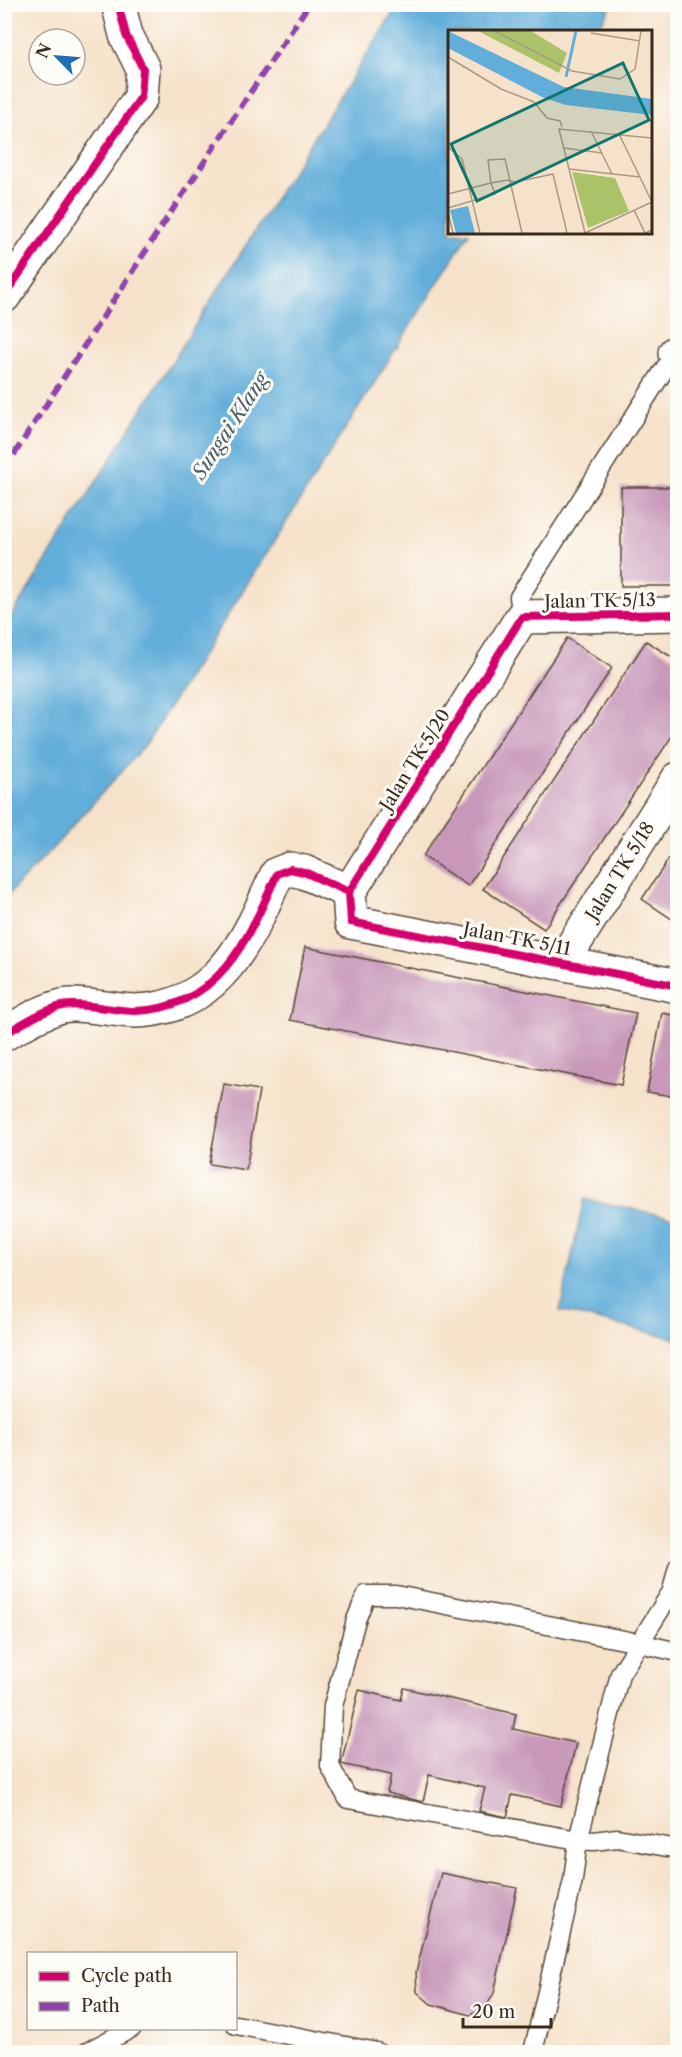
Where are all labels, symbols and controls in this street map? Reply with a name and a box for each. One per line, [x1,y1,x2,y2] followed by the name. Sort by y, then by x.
[27,27,87,87] north arrow
[448,30,652,234] inset map
[31,40,55,61] text: N
[186,367,274,485] water label: Sungai Klang
[541,589,656,613] street label: Jalan TK 5/13
[373,705,455,817] street label: Jalan TK 5/20
[579,818,659,927] street label: Jalan TK 5/18
[458,917,573,960] street label: Jalan TK 5/11
[27,1952,237,2030] legend
[81,1965,172,1987] text: Cycle path
[463,1991,552,2029] scale bar
[81,1995,120,2017] text: Path
[472,2001,516,2023] text: 20 m

